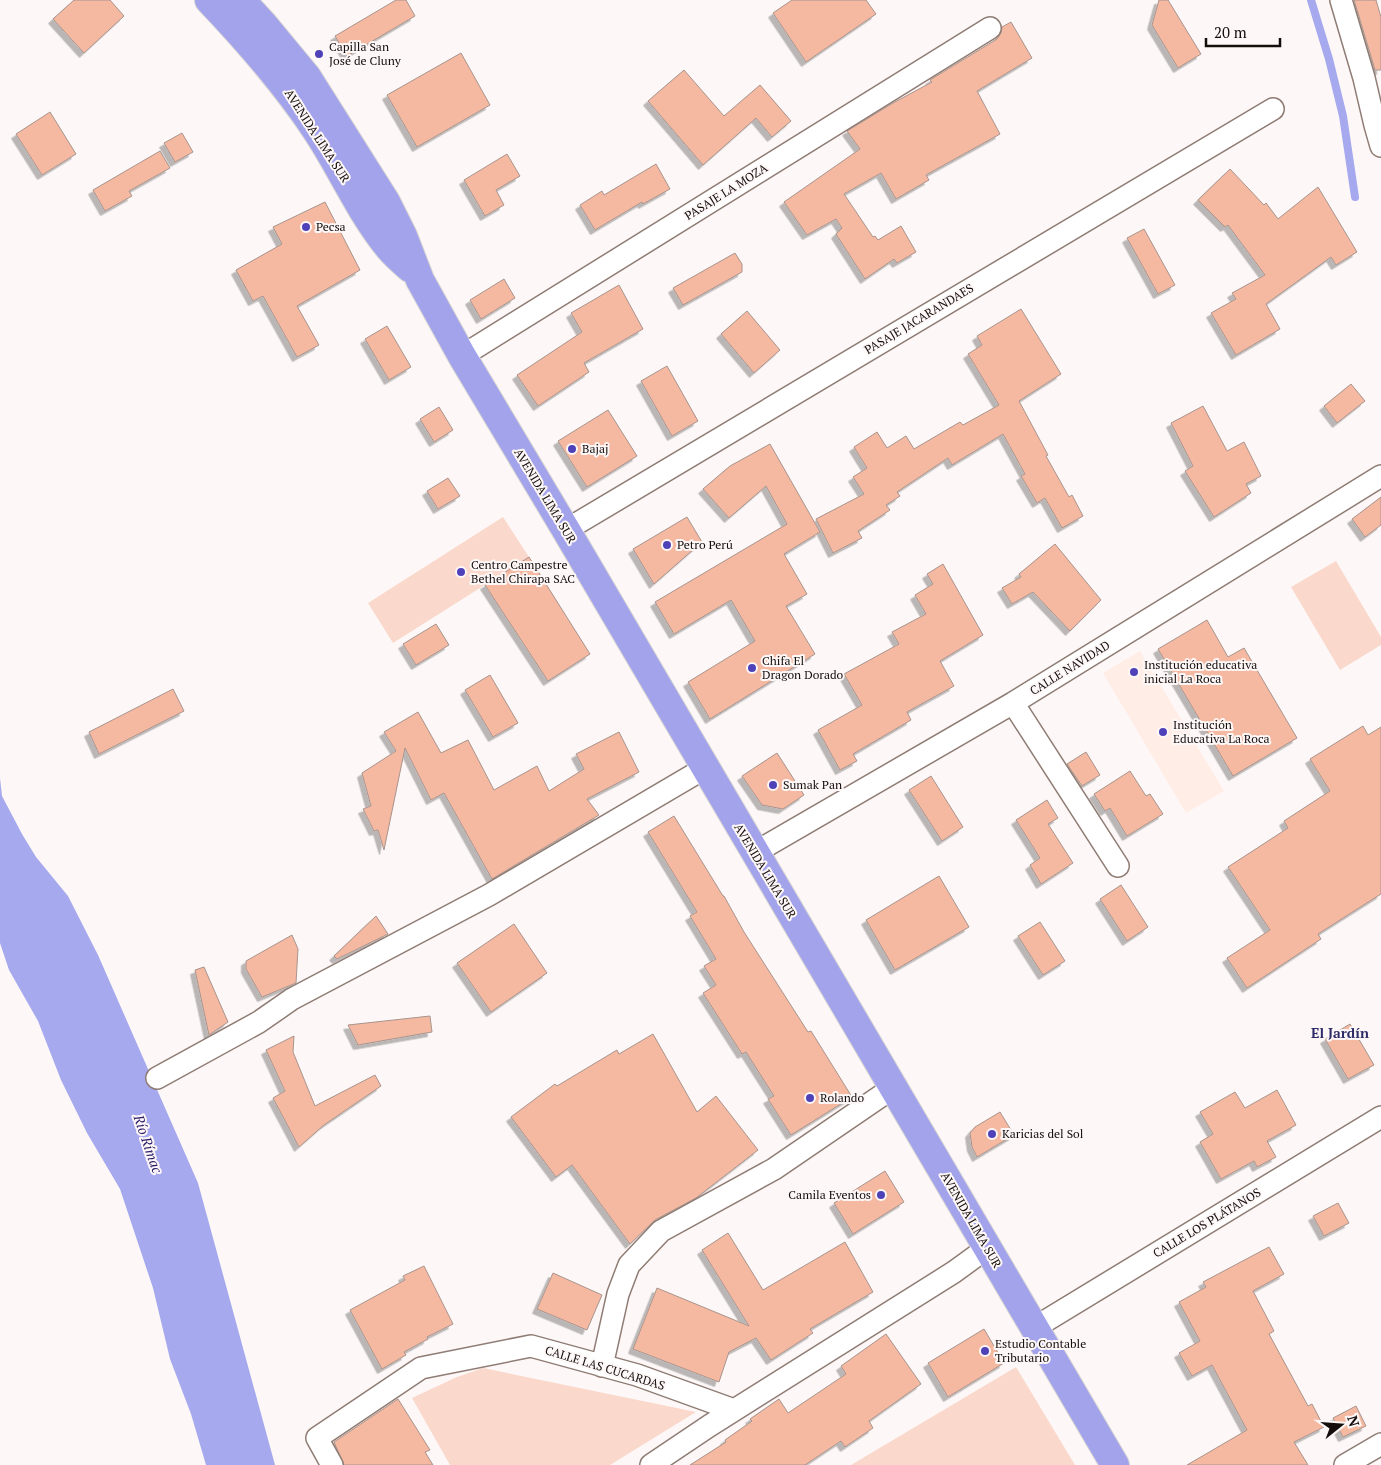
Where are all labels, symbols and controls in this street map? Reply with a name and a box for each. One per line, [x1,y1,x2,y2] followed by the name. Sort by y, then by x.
[1206,15,1280,47] scale bar
[1214,22,1247,42] text: 20 m
[329,39,402,68] place label: Capilla San José de Cluny
[313,48,325,60] marker: Capilla San José de Cluny
[282,86,353,185] street label: AVENIDA LIMA SUR
[682,160,771,223] street label: PASAJE LA MOZA
[316,219,346,234] place label: Pecsa
[300,221,312,233] marker: Pecsa
[862,280,976,357] street label: PASAJE JACARANDAES
[582,441,608,456] place label: Bajaj
[566,443,578,455] marker: Bajaj
[511,446,580,546] street label: AVENIDA LIMA SUR
[677,537,733,552] place label: Petro Perú
[661,539,673,551] marker: Petro Perú
[471,557,575,586] place label: Centro Campestre Bethel Chirapa SAC
[455,566,467,578] marker: Centro Campestre Bethel Chirapa SAC
[1027,637,1112,698] street label: CALLE NAVIDAD
[762,653,844,682] place label: Chifa El Dragon Dorado
[1144,657,1257,686] place label: Institución educativa inicial La Roca
[746,662,758,674] marker: Chifa El Dragon Dorado
[1128,666,1140,678] marker: Institución educativa inicial La Roca
[1173,717,1270,746] place label: Institución Educativa La Roca
[1157,726,1169,738] marker: Institución Educativa La Roca
[783,777,842,792] place label: Sumak Pan
[767,779,779,791] marker: Sumak Pan
[731,821,800,921] street label: AVENIDA LIMA SUR
[1311,1023,1369,1042] district label: El Jardín
[820,1090,865,1105] place label: Rolando
[804,1092,816,1104] marker: Rolando
[129,1111,168,1176] water label: Río Rímac
[1002,1126,1084,1141] place label: Karicias del Sol
[986,1128,998,1140] marker: Karicias del Sol
[938,1169,1005,1271] street label: AVENIDA LIMA SUR
[1150,1184,1263,1261] street label: CALLE LOS PLÁTANOS
[788,1187,871,1202] place label: Camila Eventos
[875,1189,887,1201] marker: Camila Eventos
[995,1336,1086,1365] place label: Estudio Contable Tributario
[543,1342,667,1393] street label: CALLE LAS CUCARDAS
[979,1345,991,1357] marker: Estudio Contable Tributario
[1316,1400,1366,1450] north arrow
[1343,1413,1365,1429] text: N

